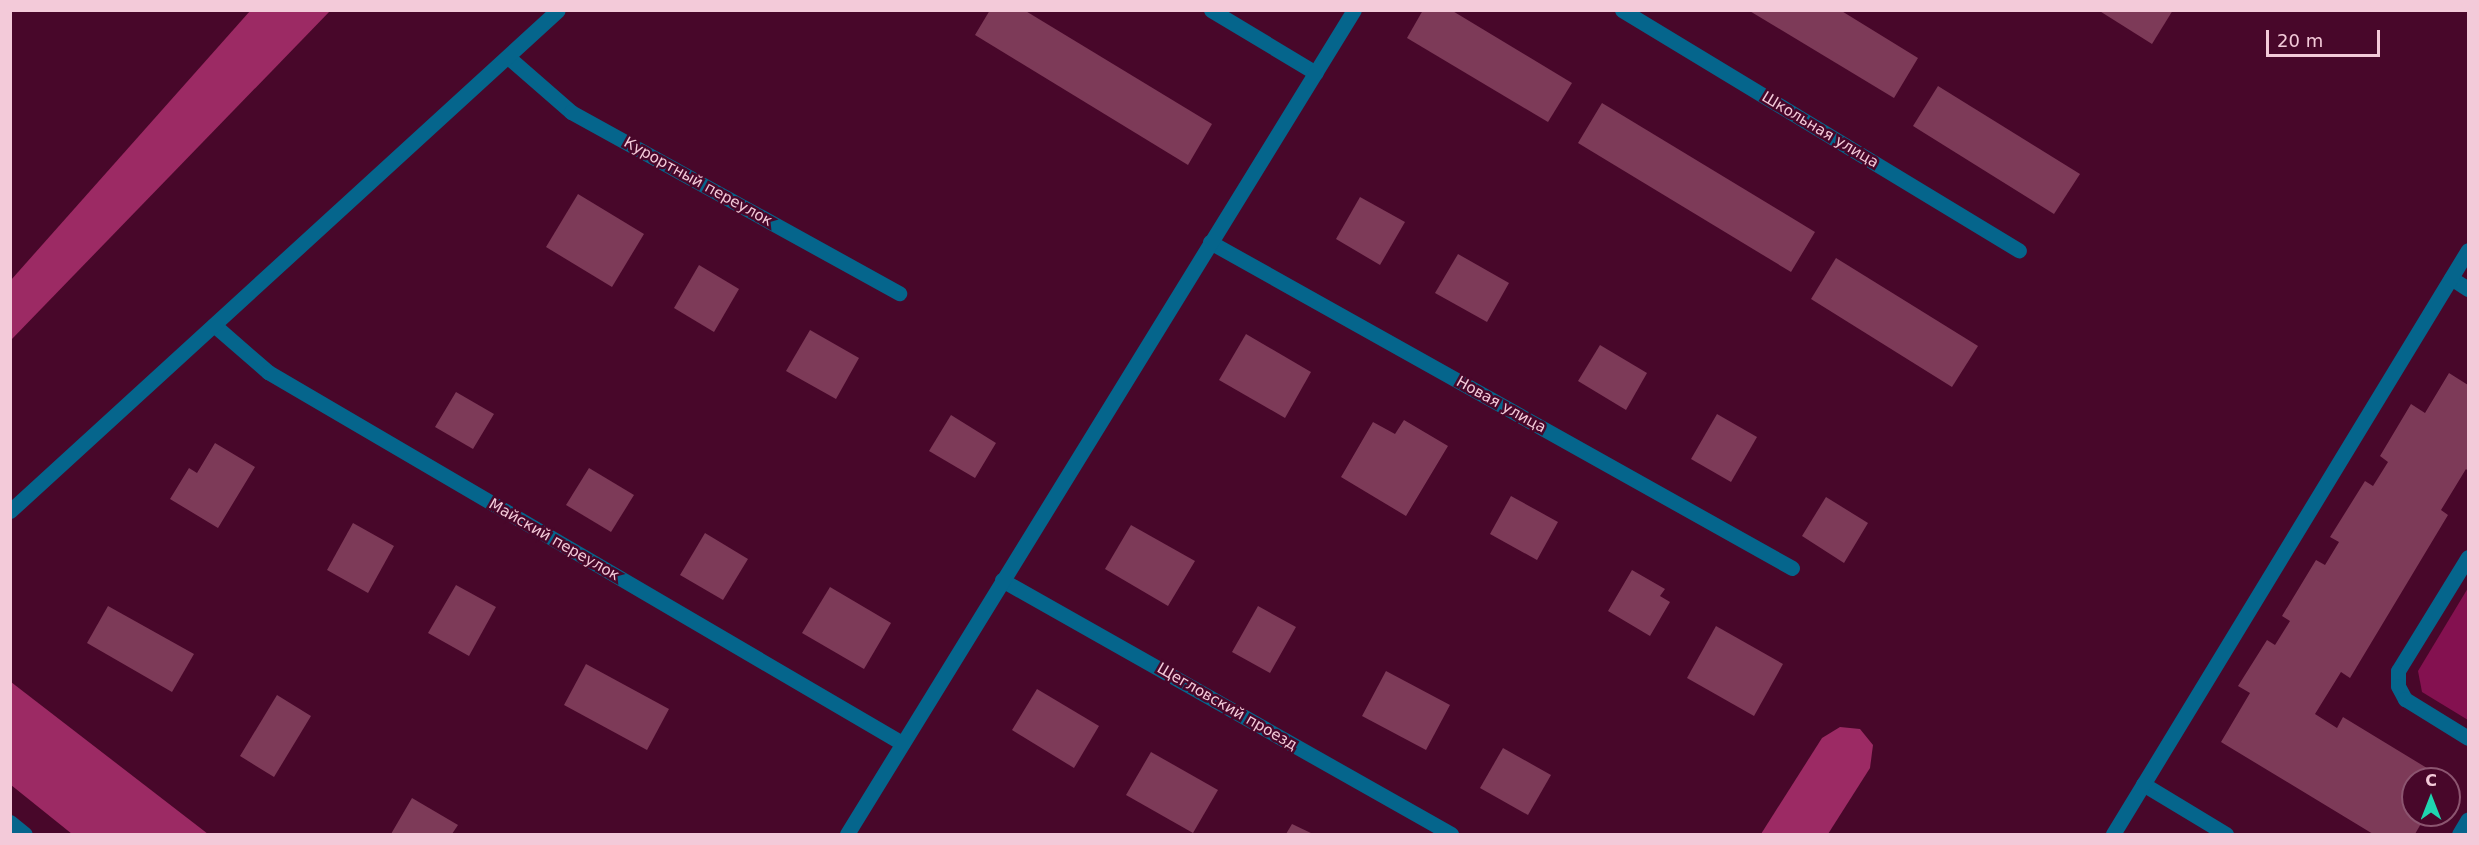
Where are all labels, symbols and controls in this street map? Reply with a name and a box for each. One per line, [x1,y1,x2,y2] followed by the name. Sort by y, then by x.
[2269,18,2383,56] scale bar
[2277,30,2323,51] text: 20 m
[1758,88,1882,172] street label: Школьная улица
[621,134,775,230] street label: Курортный переулок
[1453,373,1549,437] street label: Новая улица
[485,495,623,585] street label: Майский переулок
[1154,660,1300,754] street label: Щегловский проезд
[2401,767,2461,827] north arrow
[2425,771,2437,790] text: С

